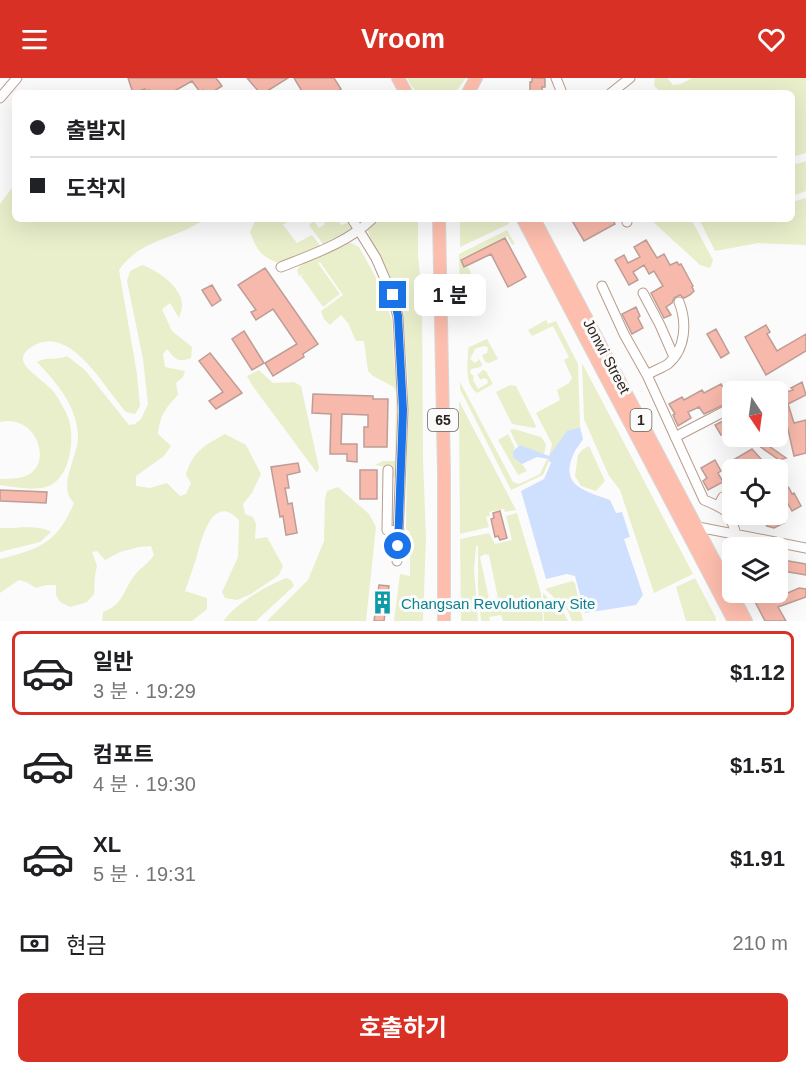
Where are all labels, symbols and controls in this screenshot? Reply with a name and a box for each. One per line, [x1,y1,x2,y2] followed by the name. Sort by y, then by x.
[18,23,51,56] icon: menu
[755,23,788,56] icon: heart
[361,24,445,54] text: Vroom
[66,118,127,143] text: 출발지
[66,176,127,201] text: 도착지
[414,274,486,316] callout: 1 분
[379,281,406,308] route end
[432,284,468,306] text: 1 분
[580,316,634,397] street label: Jonwi Street
[722,381,788,447] north arrow
[722,381,788,603] map controls
[428,409,458,431] road number: 65
[630,409,652,431] road number: 1
[722,459,788,525] button: locate
[384,532,411,559] route start
[722,537,788,603] button: layers
[370,590,396,616] building icon: Changsan Revolutionary Site
[401,595,595,612] place label: Changsan Revolutionary Site
[21,646,75,700] icon: car
[93,649,133,674] text: 일반
[730,660,785,685] text: $1.12
[93,680,196,702] text: 3 분 · 19:29
[21,739,75,793] icon: car
[93,742,154,767] text: 컴포트
[730,753,785,778] text: $1.51
[93,773,196,795] text: 4 분 · 19:30
[21,832,75,886] icon: car
[93,832,121,857] text: XL
[730,846,785,871] text: $1.91
[93,863,196,885] text: 5 분 · 19:31
[18,927,51,960] icon: cash
[732,932,788,954] text: 210 m
[66,933,106,958] text: 현금
[18,993,788,1062] button: 호출하기

